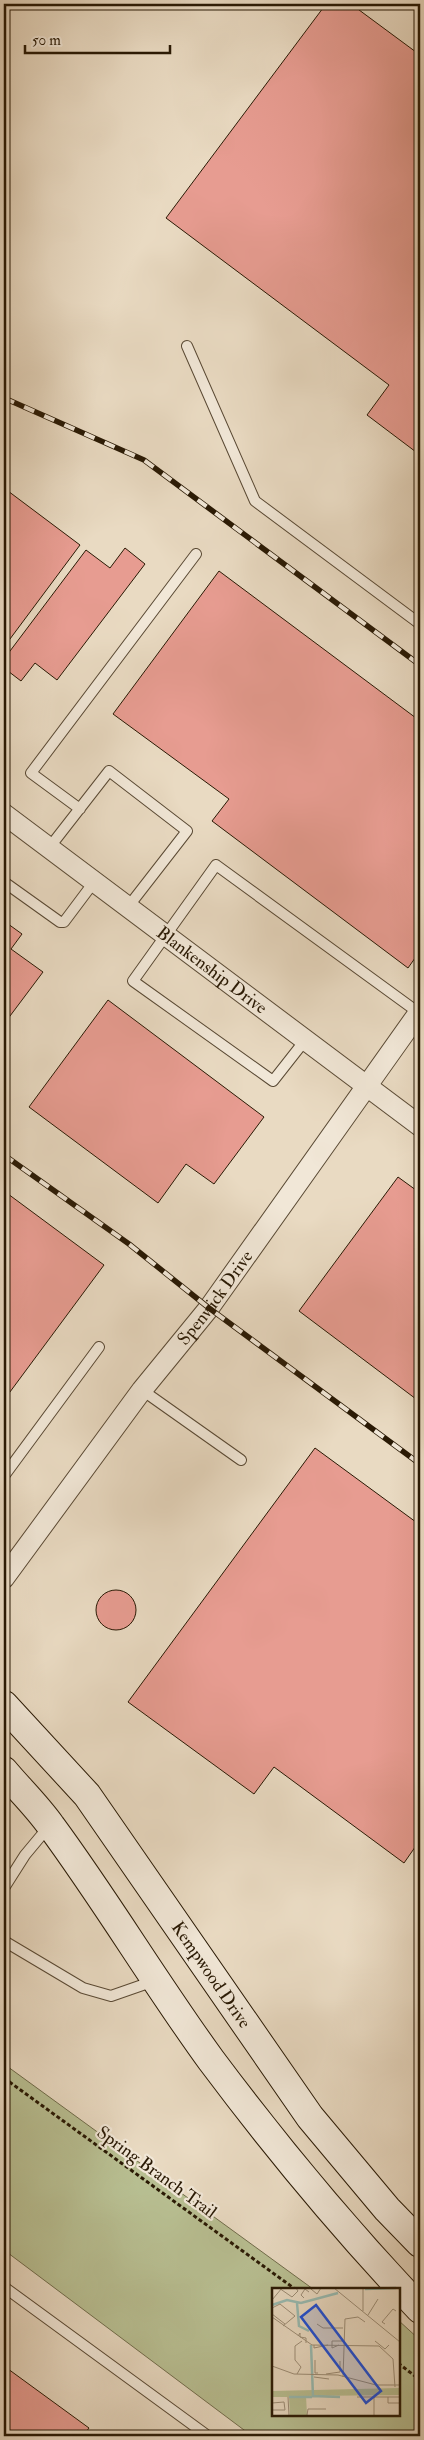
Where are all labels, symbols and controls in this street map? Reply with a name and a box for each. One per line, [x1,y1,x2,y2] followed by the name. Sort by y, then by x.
[25,22,170,54] scale bar
[32,31,61,50] text: 50 m
[152,921,272,1020] street label: Blankenship Drive
[172,1246,259,1350] street label: Spenwick Drive
[166,1917,256,2033] street label: Kempwood Drive
[92,2121,222,2224] street label: Spring Branch Trail
[272,2288,399,2415] inset map

